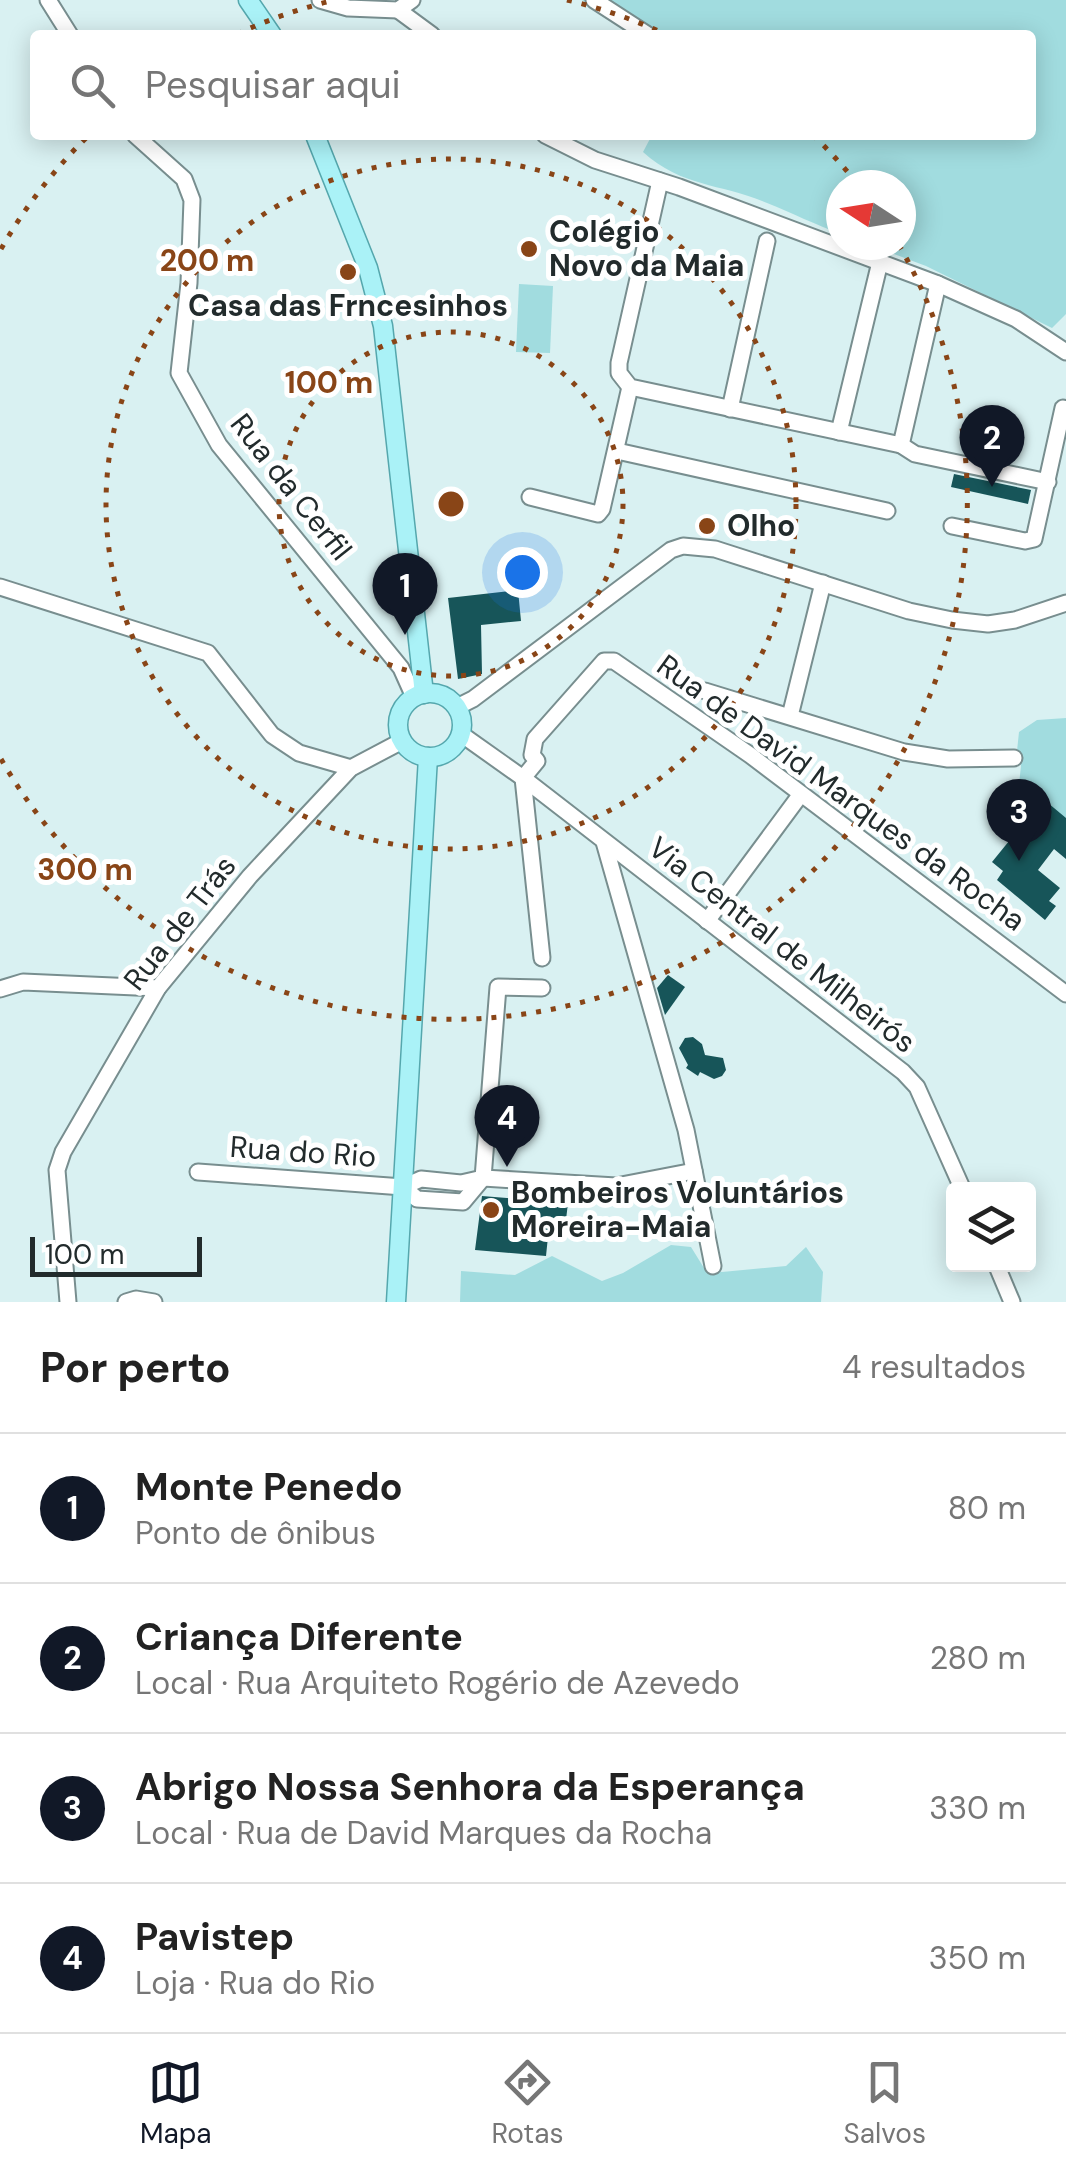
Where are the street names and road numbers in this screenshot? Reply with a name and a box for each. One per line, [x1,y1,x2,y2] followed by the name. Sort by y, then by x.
[222,405,361,568] street label: Rua da Cerfil
[649,646,1033,939] street label: Rua de David Marques da Rocha
[641,828,924,1061] street label: Via Central de Milheirós
[115,847,244,998] street label: Rua de Trás
[229,1127,378,1176] street label: Rua do Rio

